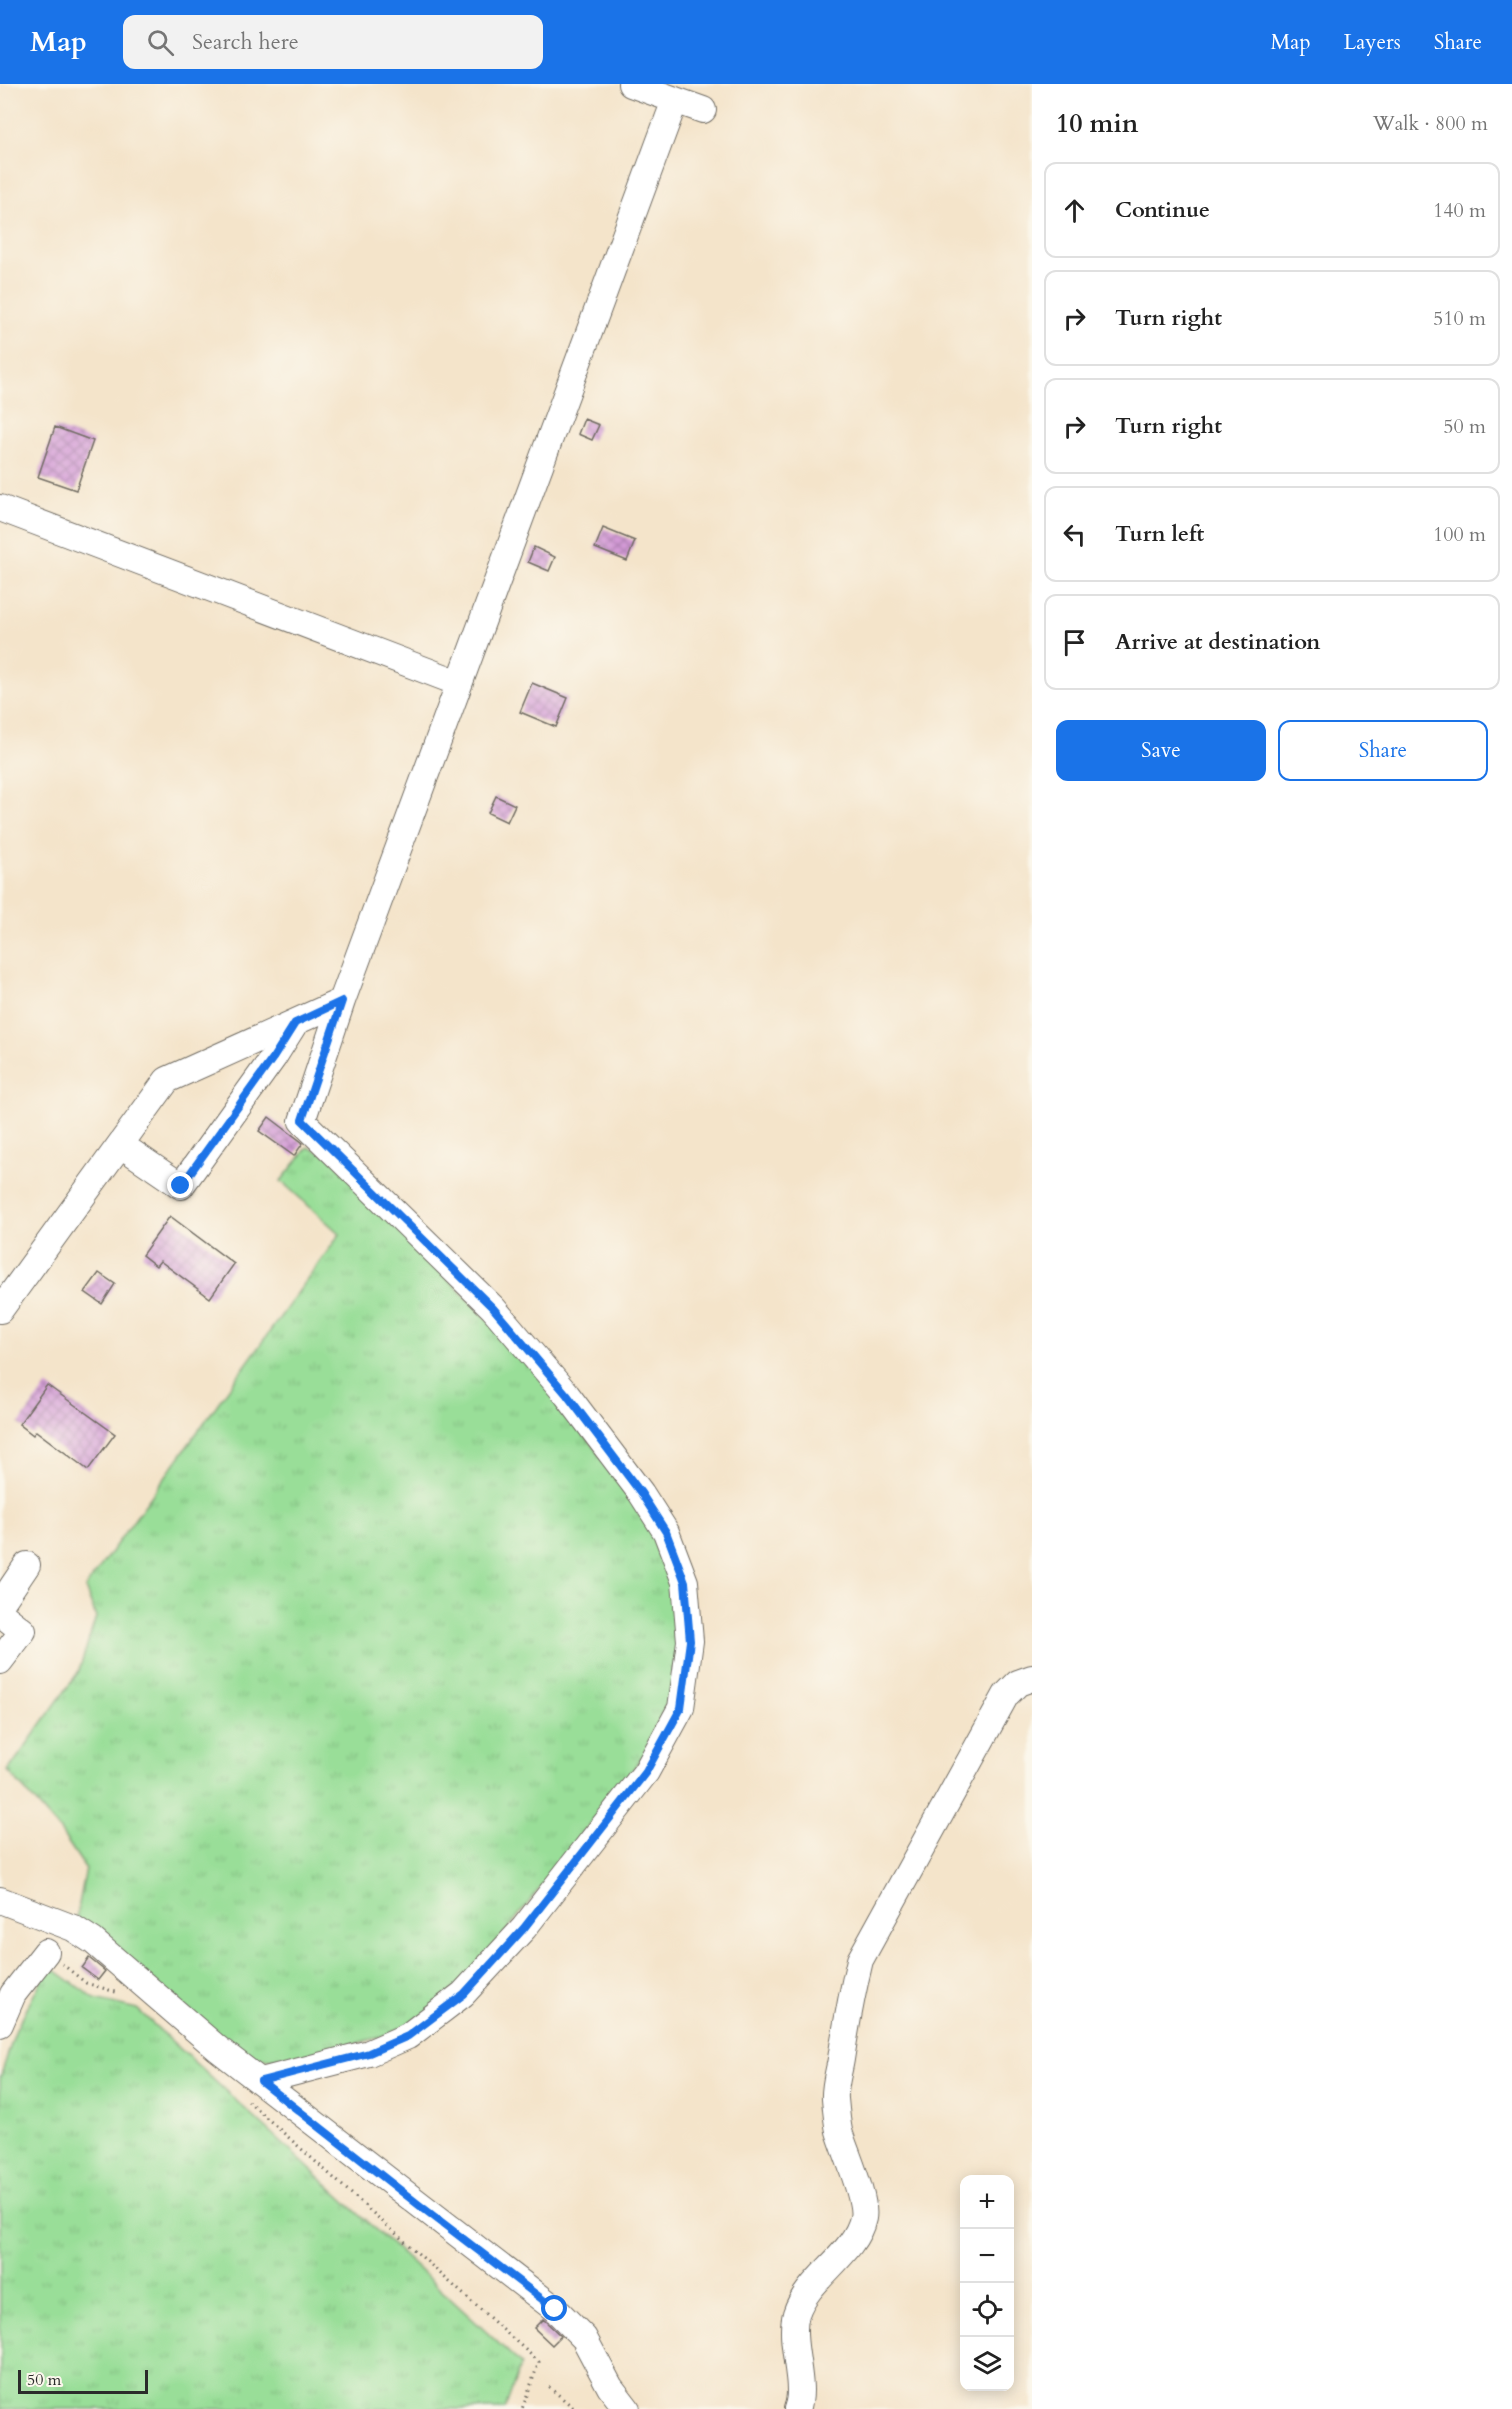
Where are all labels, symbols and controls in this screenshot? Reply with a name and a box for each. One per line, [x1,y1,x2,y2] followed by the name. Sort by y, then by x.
[123,15,543,69] search box
[30,23,87,61] text: Map
[144,26,177,59] icon: search
[192,27,299,57] text: Search here
[1271,28,1311,57] text: Map
[1344,28,1401,57] text: Layers
[1434,28,1482,57] text: Share
[1056,106,1139,141] text: 10 min
[1373,110,1488,137] text: Walk · 800 m
[1058,194,1091,227] icon: ahead
[1115,195,1210,225] text: Continue
[1433,197,1486,224] text: 140 m
[1058,302,1091,335] icon: right
[1115,303,1222,333] text: Turn right
[1433,305,1486,332] text: 510 m
[1058,410,1091,443] icon: right
[1115,411,1222,441] text: Turn right
[1443,413,1486,440] text: 50 m
[1058,518,1091,551] icon: left
[1115,519,1204,549] text: Turn left
[1433,521,1486,548] text: 100 m
[1058,626,1091,659] icon: arrive
[1115,627,1320,657] text: Arrive at destination
[1056,720,1266,781] button: Save
[1278,720,1488,781] button: Share
[167,1172,193,1198] route end
[960,2175,1014,2391] map controls
[960,2175,1014,2229] button: +
[960,2229,1014,2283] button: −
[960,2283,1014,2337] button: locate
[541,2295,567,2321] route start
[960,2337,1014,2391] button: layers
[18,2367,148,2394] scale bar
[27,2369,61,2391] text: 50 m

